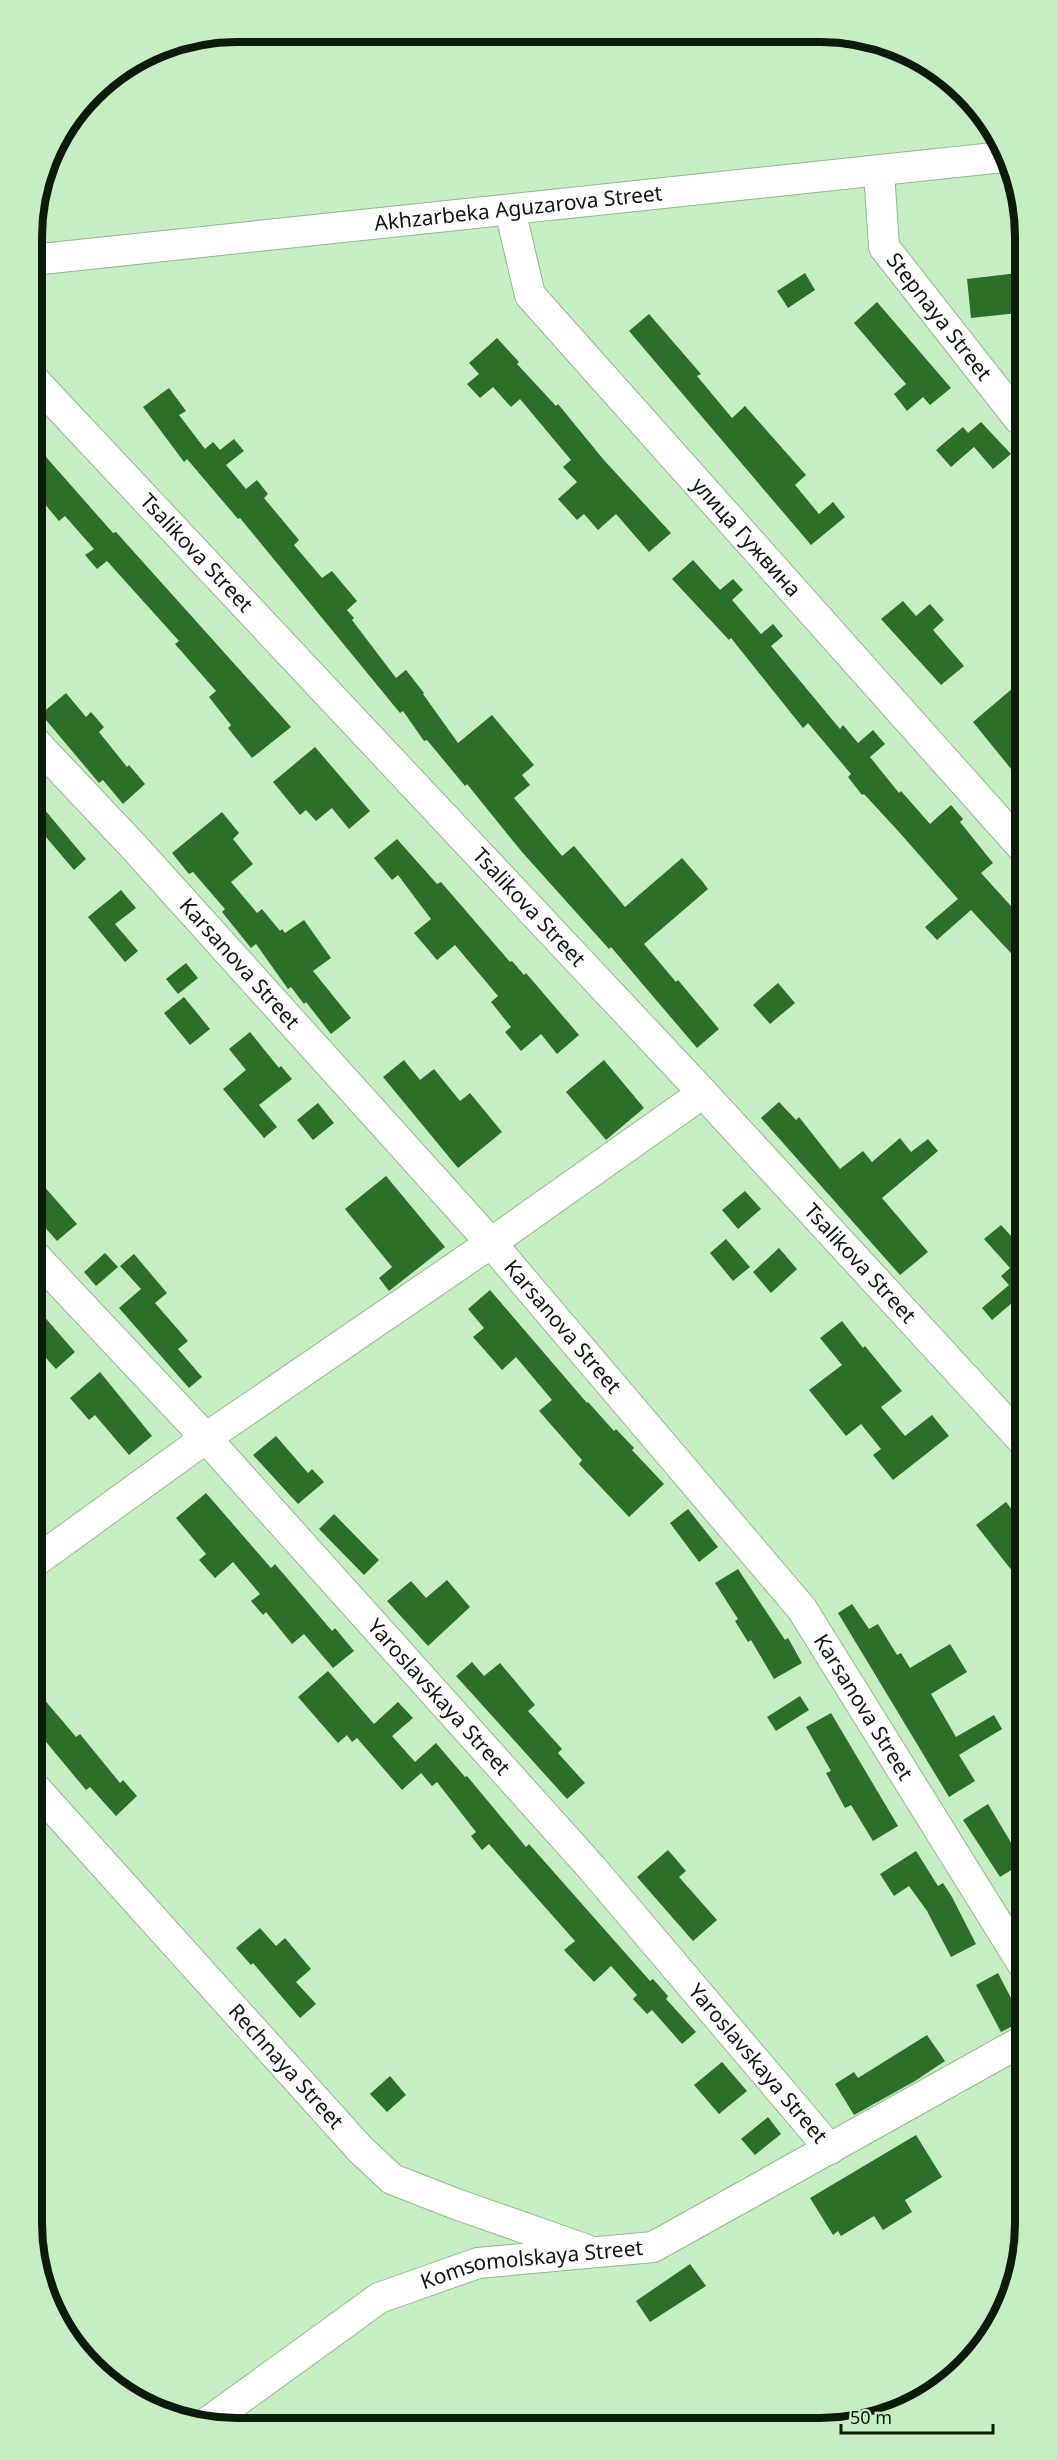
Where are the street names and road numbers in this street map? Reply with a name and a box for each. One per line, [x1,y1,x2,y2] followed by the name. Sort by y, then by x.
[373,178,664,237] street label: Akhzarbeka Aguzarova Street
[881,247,999,386] street label: Stepnaya Street
[686,471,808,603] street label: улица Гужвина
[134,487,260,618] street label: Tsalikova Street
[467,841,592,972] street label: Tsalikova Street
[174,892,307,1035] street label: Karsanova Street
[798,1197,923,1329] street label: Tsalikova Street
[498,1253,628,1399] street label: Karsanova Street
[362,1612,517,1781] street label: Yaroslavskaya Street
[808,1628,920,1786] street label: Karsanova Street
[683,1977,834,2149] street label: Yaroslavskaya Street
[223,1997,351,2135] street label: Rechnaya Street
[416,2233,644,2295] street label: Komsomolskaya Street

